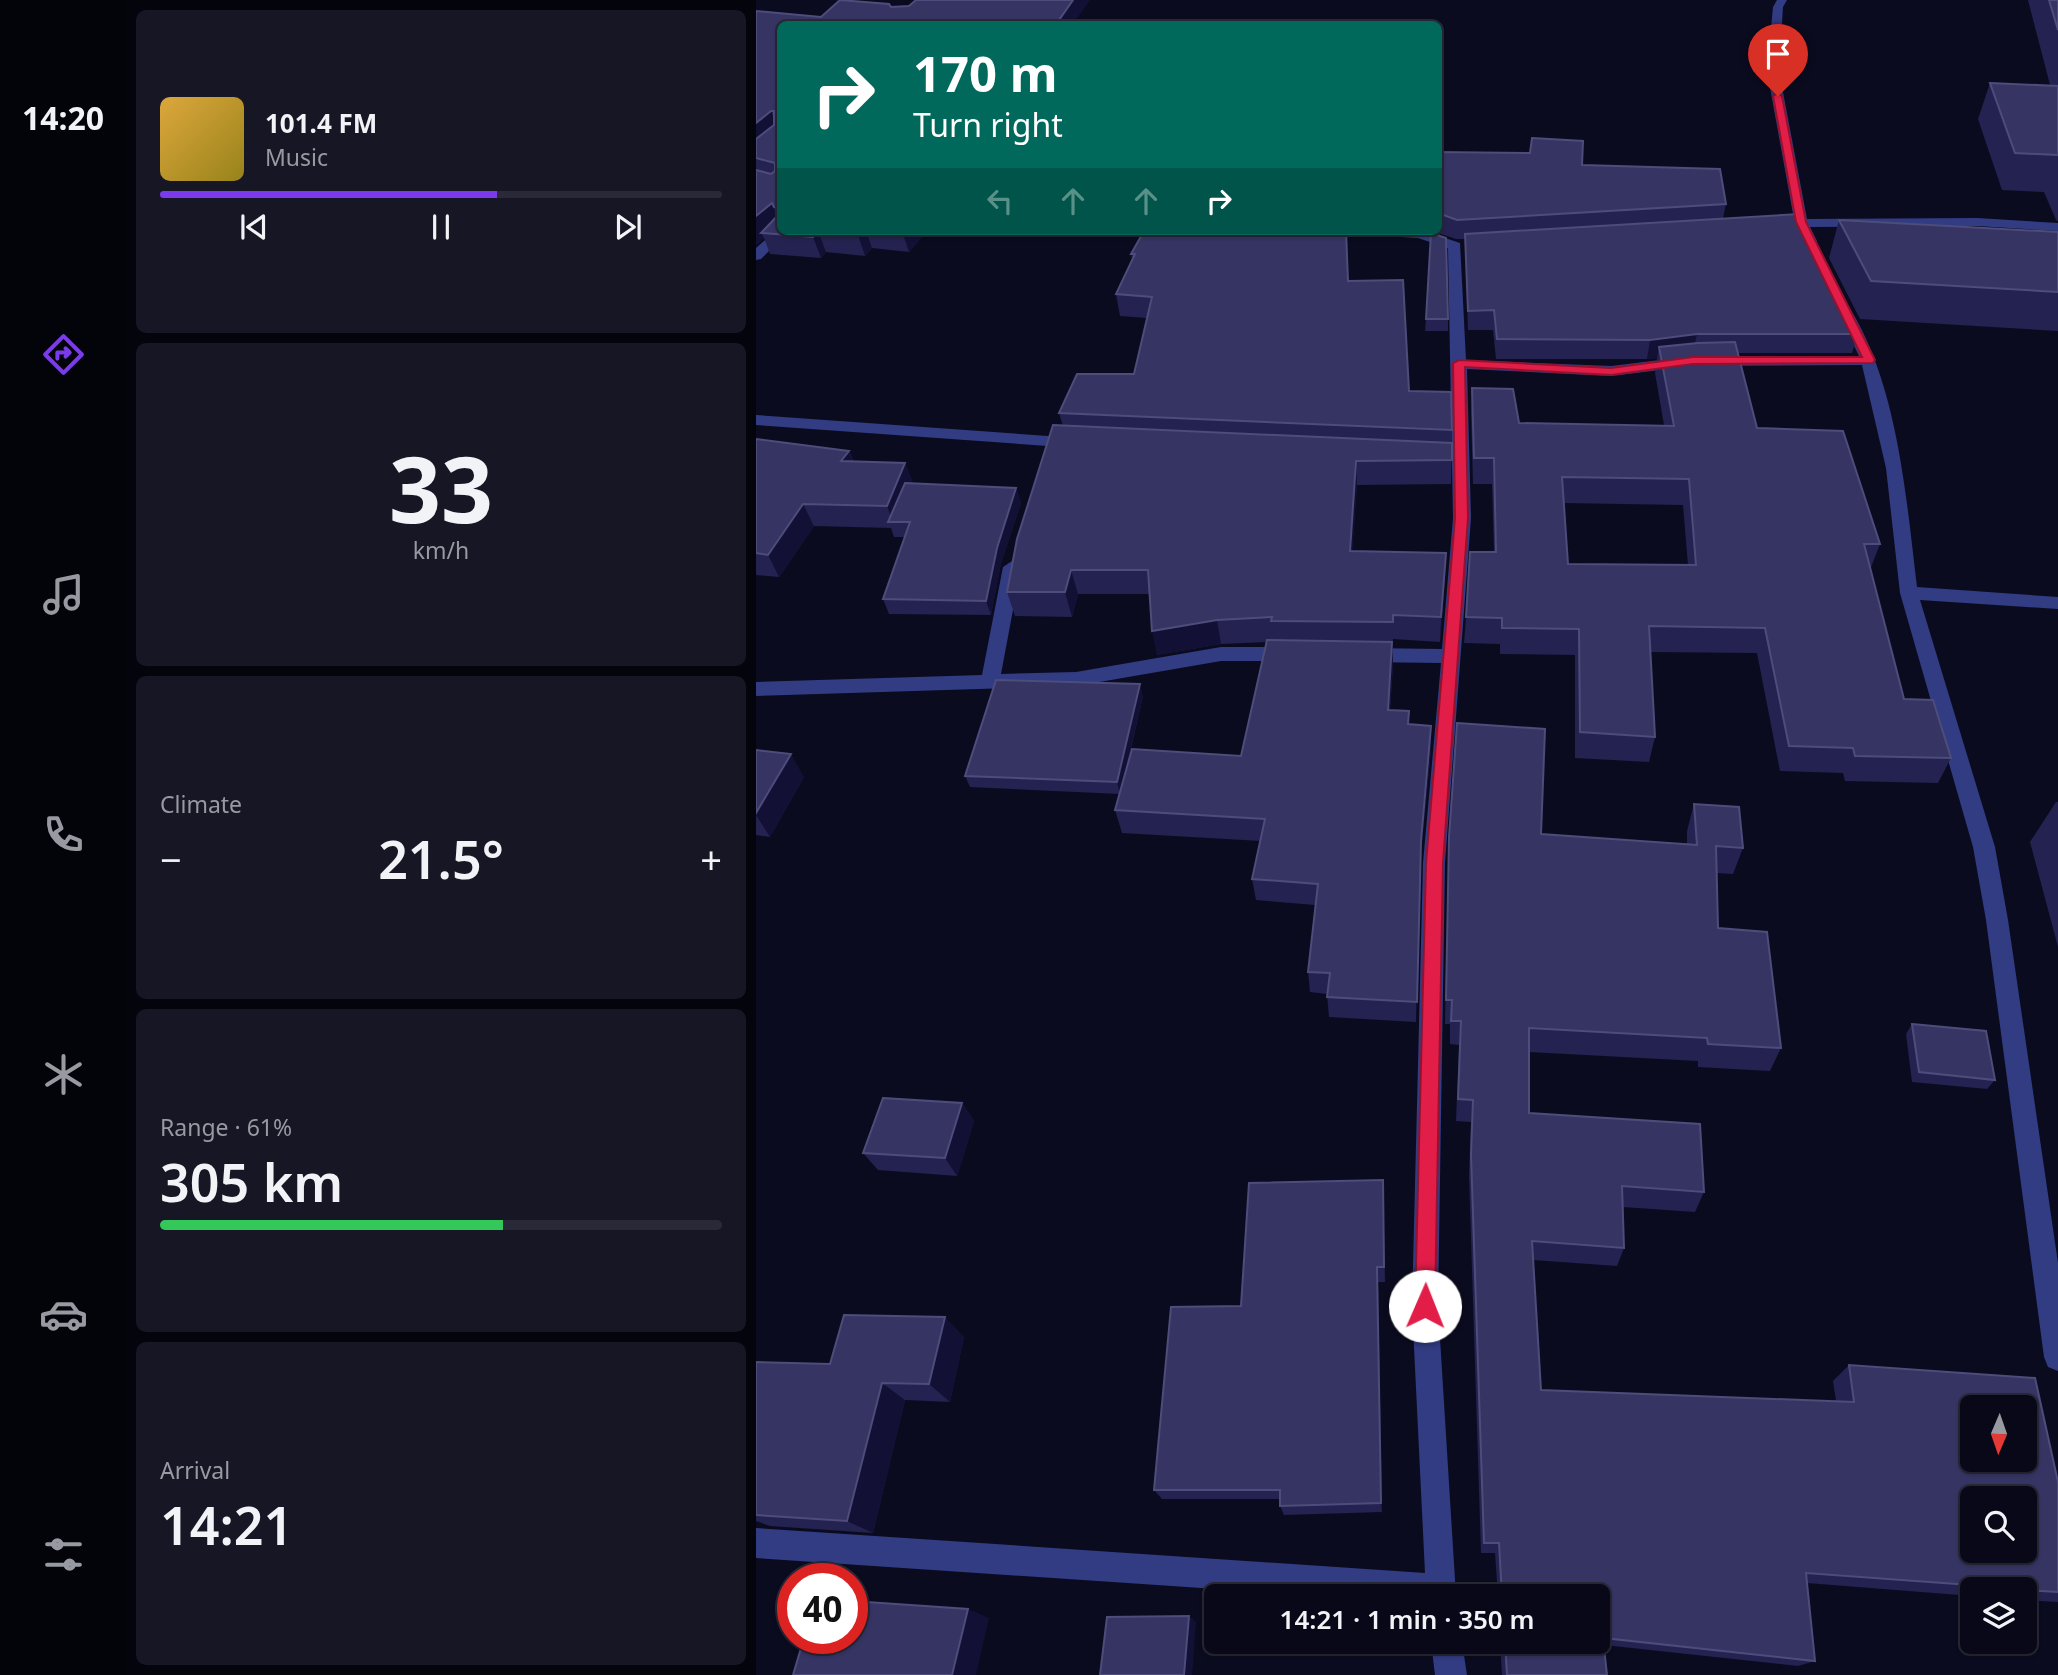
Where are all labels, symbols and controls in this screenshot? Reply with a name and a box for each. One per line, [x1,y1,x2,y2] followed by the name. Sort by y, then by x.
[1748,24,1808,96] pin
[1759,35,1797,73] icon: arrive
[913,40,1058,106] text: 170 m
[798,49,889,140] icon: right
[22,96,104,139] text: 14:20
[913,103,1063,146] text: Turn right
[265,105,377,141] text: 101.4 FM
[265,141,328,173] text: Music
[981,182,1019,220] icon: left
[1054,182,1092,220] icon: ahead
[1127,182,1165,220] icon: ahead
[1200,182,1238,220] icon: right
[235,208,273,246] icon: previous
[422,208,460,246] icon: pause
[609,208,647,246] icon: next
[39,330,88,379] icon: directions
[389,426,493,550] text: 33
[413,534,469,566] text: km/h
[39,570,88,619] icon: music
[160,788,242,820] text: Climate
[39,810,88,859] icon: phone
[378,823,504,894] text: 21.5°
[160,833,182,885] text: −
[700,833,722,885] text: +
[39,1050,88,1099] icon: climate
[160,1111,292,1143] text: Range · 61%
[160,1146,343,1217] text: 305 km
[1388,1269,1462,1343] position arrow
[39,1290,88,1339] icon: car
[1960,1395,2037,1472] north arrow
[1960,1395,2037,1654] map controls
[160,1454,230,1486] text: Arrival
[1960,1486,2037,1563] button: search
[160,1489,293,1560] text: 14:21
[39,1530,88,1579] icon: filters
[777,1563,868,1654] speed limit sign: 40
[1960,1577,2037,1654] button: layers
[1280,1601,1534,1637] text: 14:21 · 1 min · 350 m

